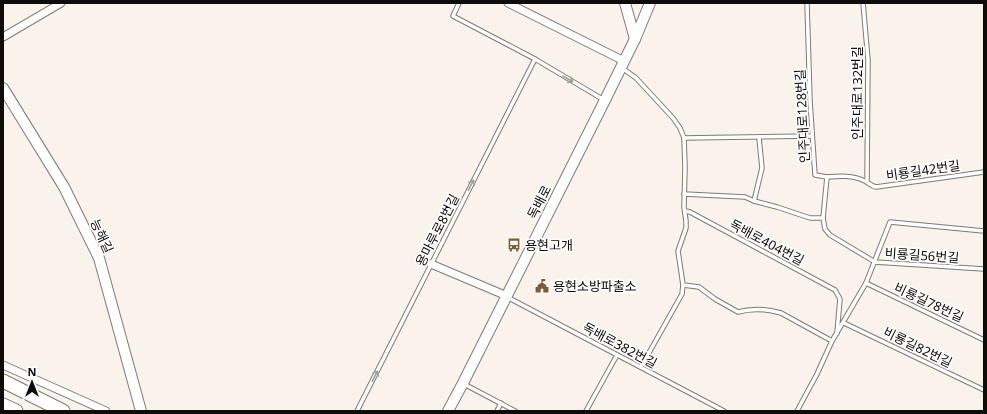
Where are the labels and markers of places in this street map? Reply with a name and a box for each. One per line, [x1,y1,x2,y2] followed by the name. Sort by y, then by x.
[525,236,573,254] place label: 용현고개
[506,237,522,253] bus stop icon: 용현고개
[553,277,637,295] place label: 용현소방파출소
[534,278,550,294] public building icon: 용현소방파출소

